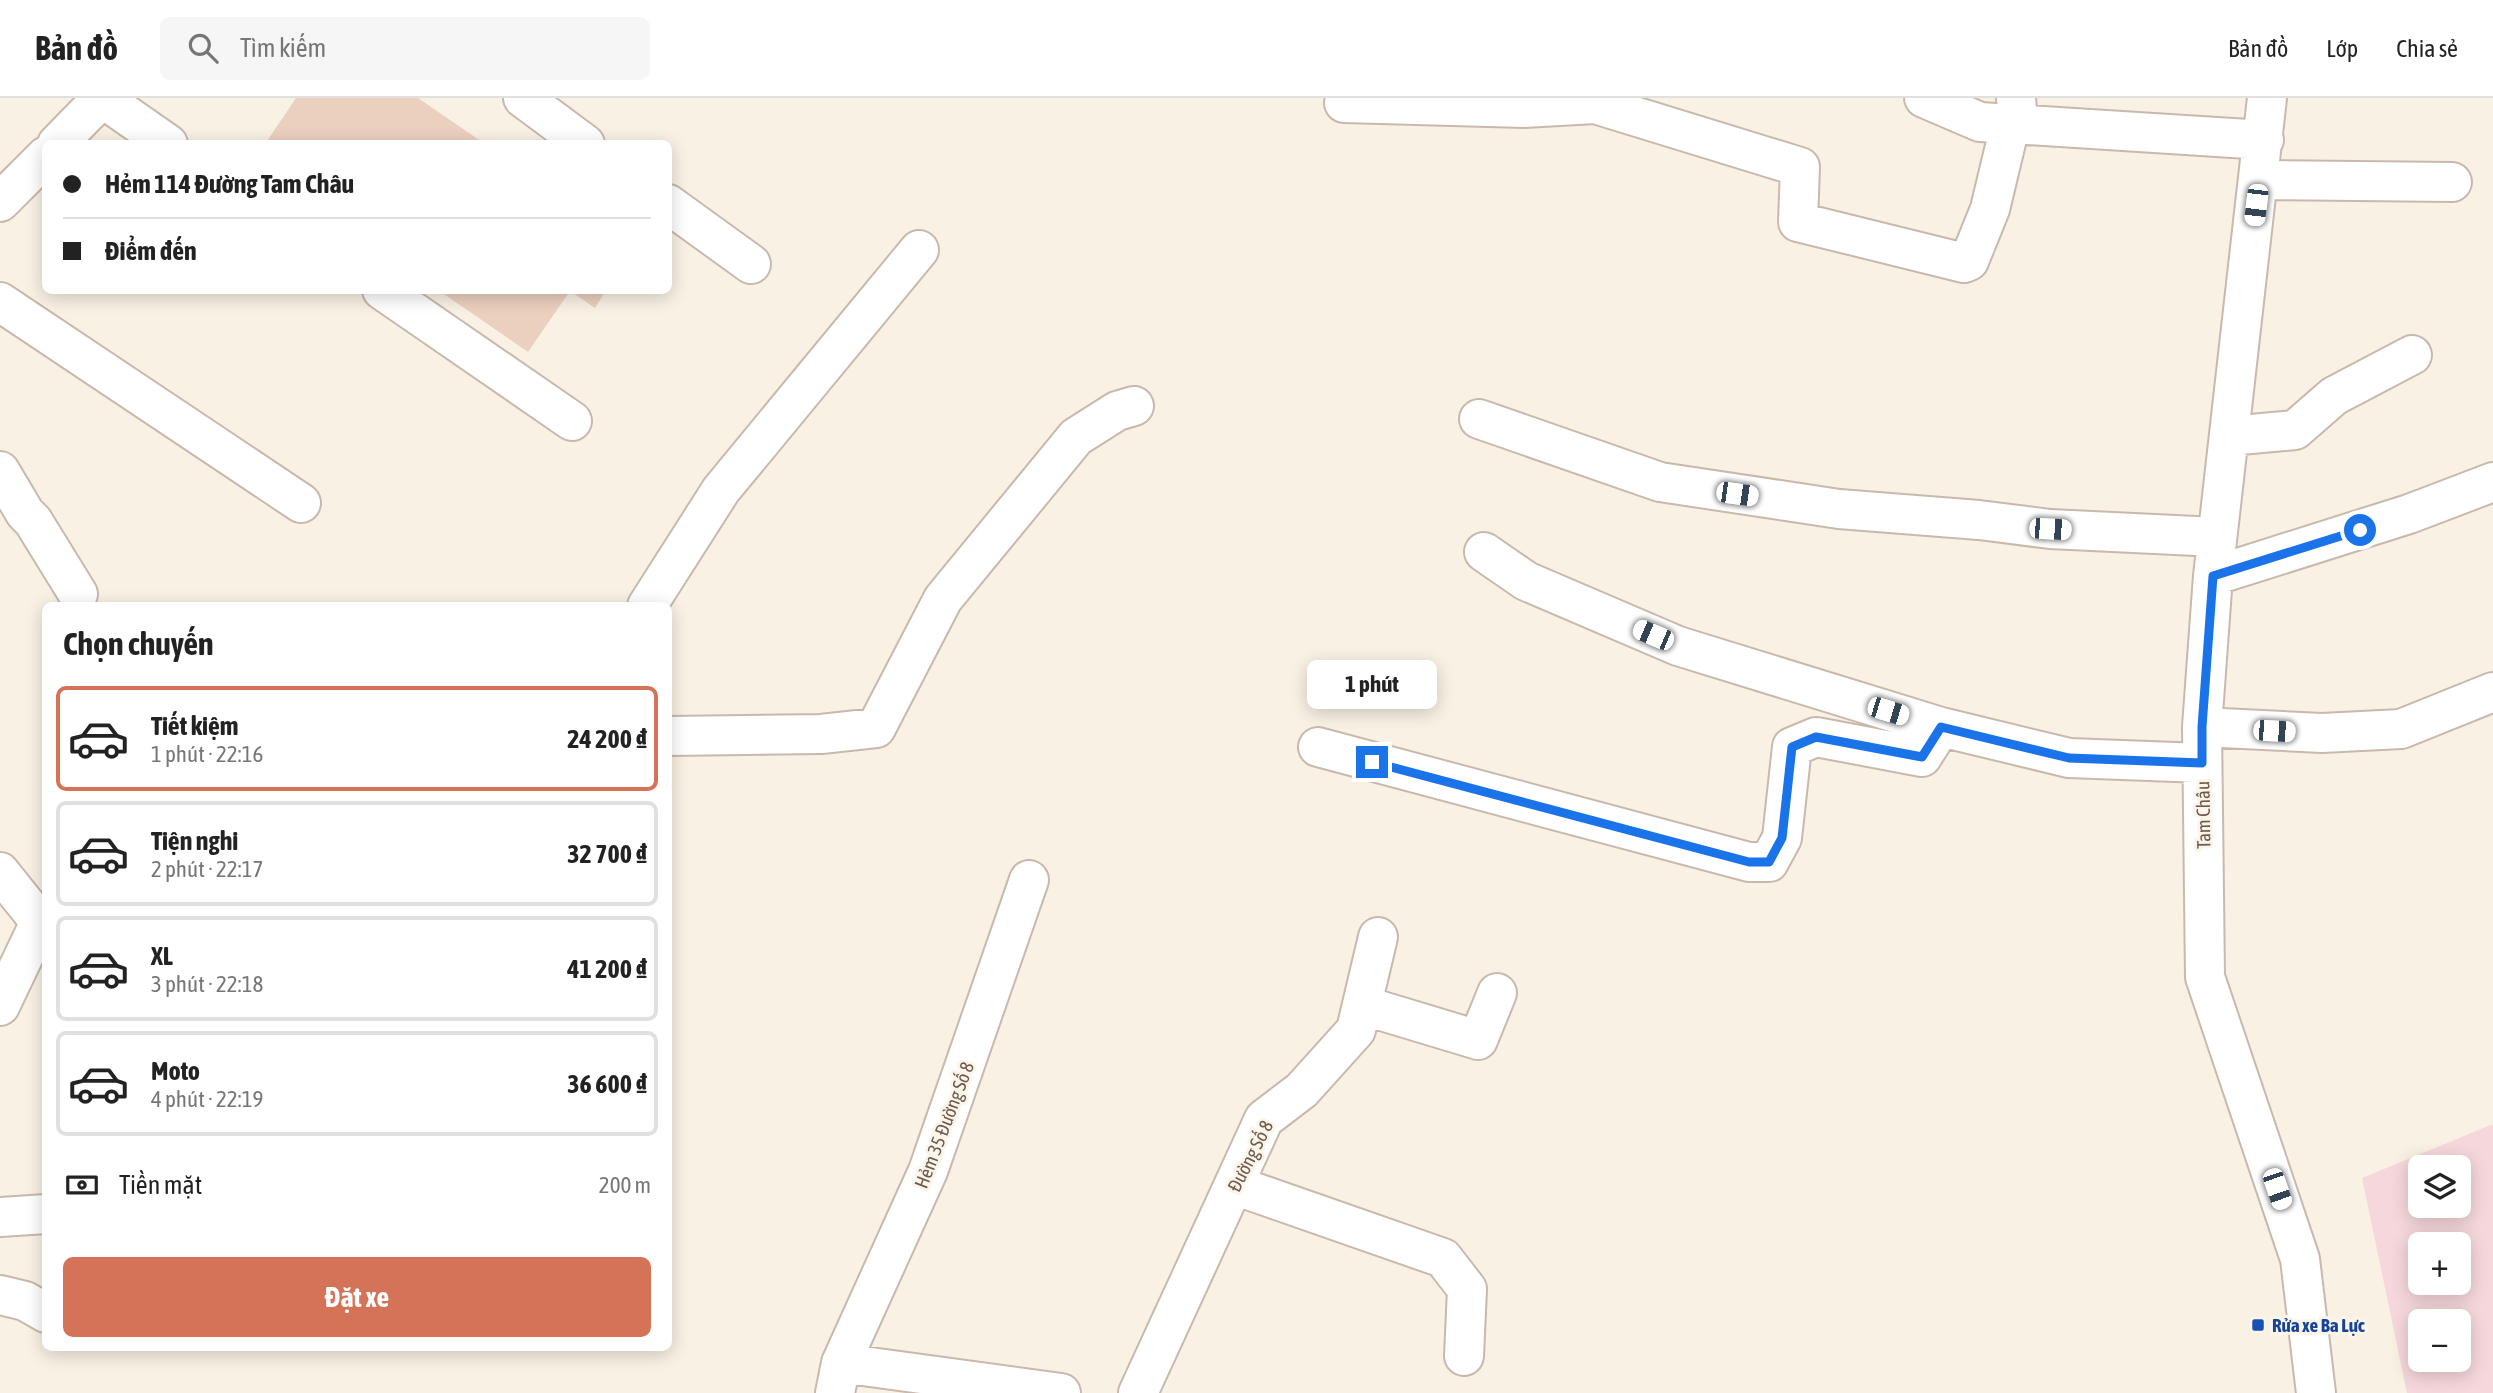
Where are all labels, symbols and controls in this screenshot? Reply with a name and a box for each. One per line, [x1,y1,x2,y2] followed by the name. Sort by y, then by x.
[160,17,650,80] search box
[35,29,118,67] text: Bản đồ
[184,29,222,67] icon: search
[240,33,326,63] text: Tìm kiếm
[2228,35,2288,62] text: Bản đồ
[2326,35,2358,62] text: Lớp
[2396,35,2458,62] text: Chia sẻ
[105,169,354,199] text: Hẻm 114 Đường Tam Châu
[2244,183,2269,227] car
[105,236,197,266] text: Điểm đến
[1715,481,1760,507] car
[2344,514,2376,546] route start
[2029,517,2072,541] car
[1630,617,1677,653] car
[63,625,214,662] text: Chọn chuyến
[1307,660,1437,710] callout: 1 phút
[1345,671,1399,697] text: 1 phút
[1865,695,1912,727] car
[67,707,130,770] icon: car
[151,711,239,741] text: Tiết kiệm
[2253,719,2296,743] car
[567,724,647,754] text: 24 200 ₫
[151,741,263,767] text: 1 phút · 22:16
[1356,746,1388,778] route end
[2191,781,2215,849] street label: Tam Châu
[67,822,130,885] icon: car
[151,826,238,856] text: Tiện nghi
[567,839,647,869] text: 32 700 ₫
[151,856,263,882] text: 2 phút · 22:17
[67,937,130,1000] icon: car
[151,941,173,971] text: XL
[567,954,647,984] text: 41 200 ₫
[151,971,263,997] text: 3 phút · 22:18
[67,1052,130,1115] icon: car
[151,1056,200,1086] text: Moto
[910,1059,978,1191] street label: Hẻm 35 Đường Số 8
[567,1069,647,1099] text: 36 600 ₫
[151,1086,263,1112] text: 4 phút · 22:19
[1223,1117,1277,1195] street label: Đường Số 8
[2408,1155,2471,1372] map controls
[2408,1155,2471,1218] button: layers
[63,1166,101,1204] icon: cash
[2261,1166,2294,1212] car
[119,1170,202,1200] text: Tiền mặt
[599,1172,651,1198] text: 200 m
[2408,1232,2471,1295] button: +
[63,1257,651,1337] button: Đặt xe
[2408,1309,2471,1372] button: −
[2272,1314,2365,1336] place label: Rửa xe Ba Lực
[2250,1317,2266,1333] marker: Rửa xe Ba Lực

